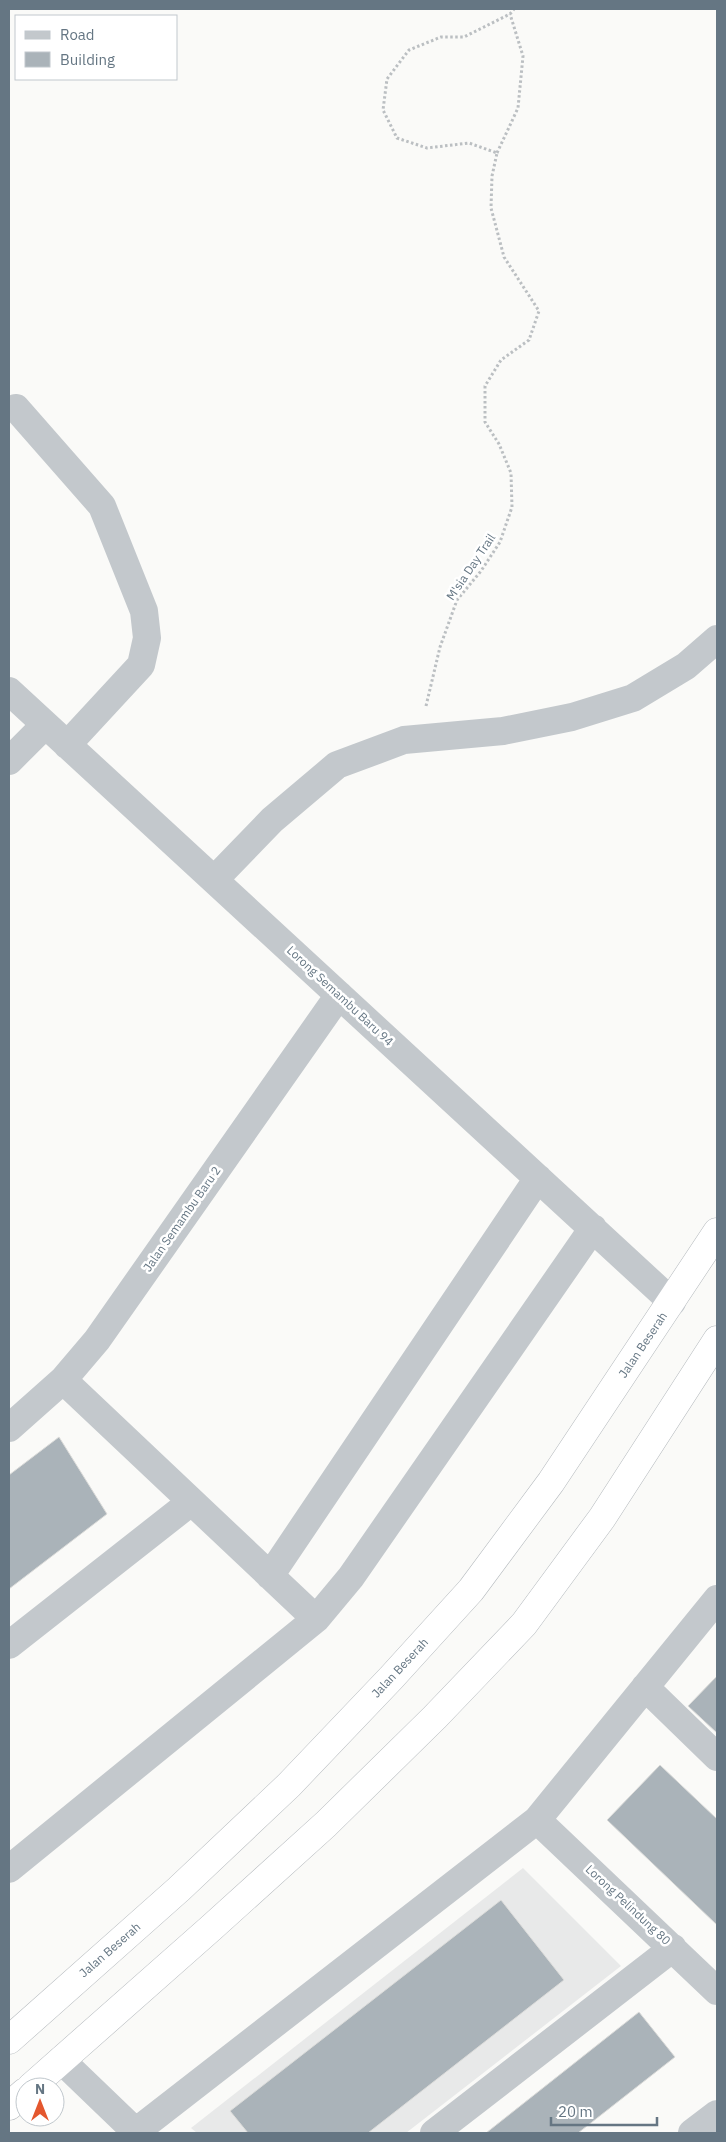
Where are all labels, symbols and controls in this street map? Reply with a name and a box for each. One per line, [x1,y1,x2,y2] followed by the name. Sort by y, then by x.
[15,15,178,80] legend
[60,25,95,44] text: Road
[60,50,115,69] text: Building
[443,530,498,603] street label: M'sia Day Trail
[284,942,397,1049] street label: Lorong Semambu Baru 94
[140,1163,224,1274] street label: Jalan Semambu Baru 2
[615,1309,670,1381] street label: Jalan Beserah
[368,1635,431,1701] street label: Jalan Beserah
[583,1861,674,1948] street label: Lorong Pelindung 80
[76,1919,143,1980] street label: Jalan Beserah
[15,2077,65,2127] north arrow
[35,2080,45,2098] text: N
[551,2094,657,2126] scale bar
[558,2102,593,2121] text: 20 m

